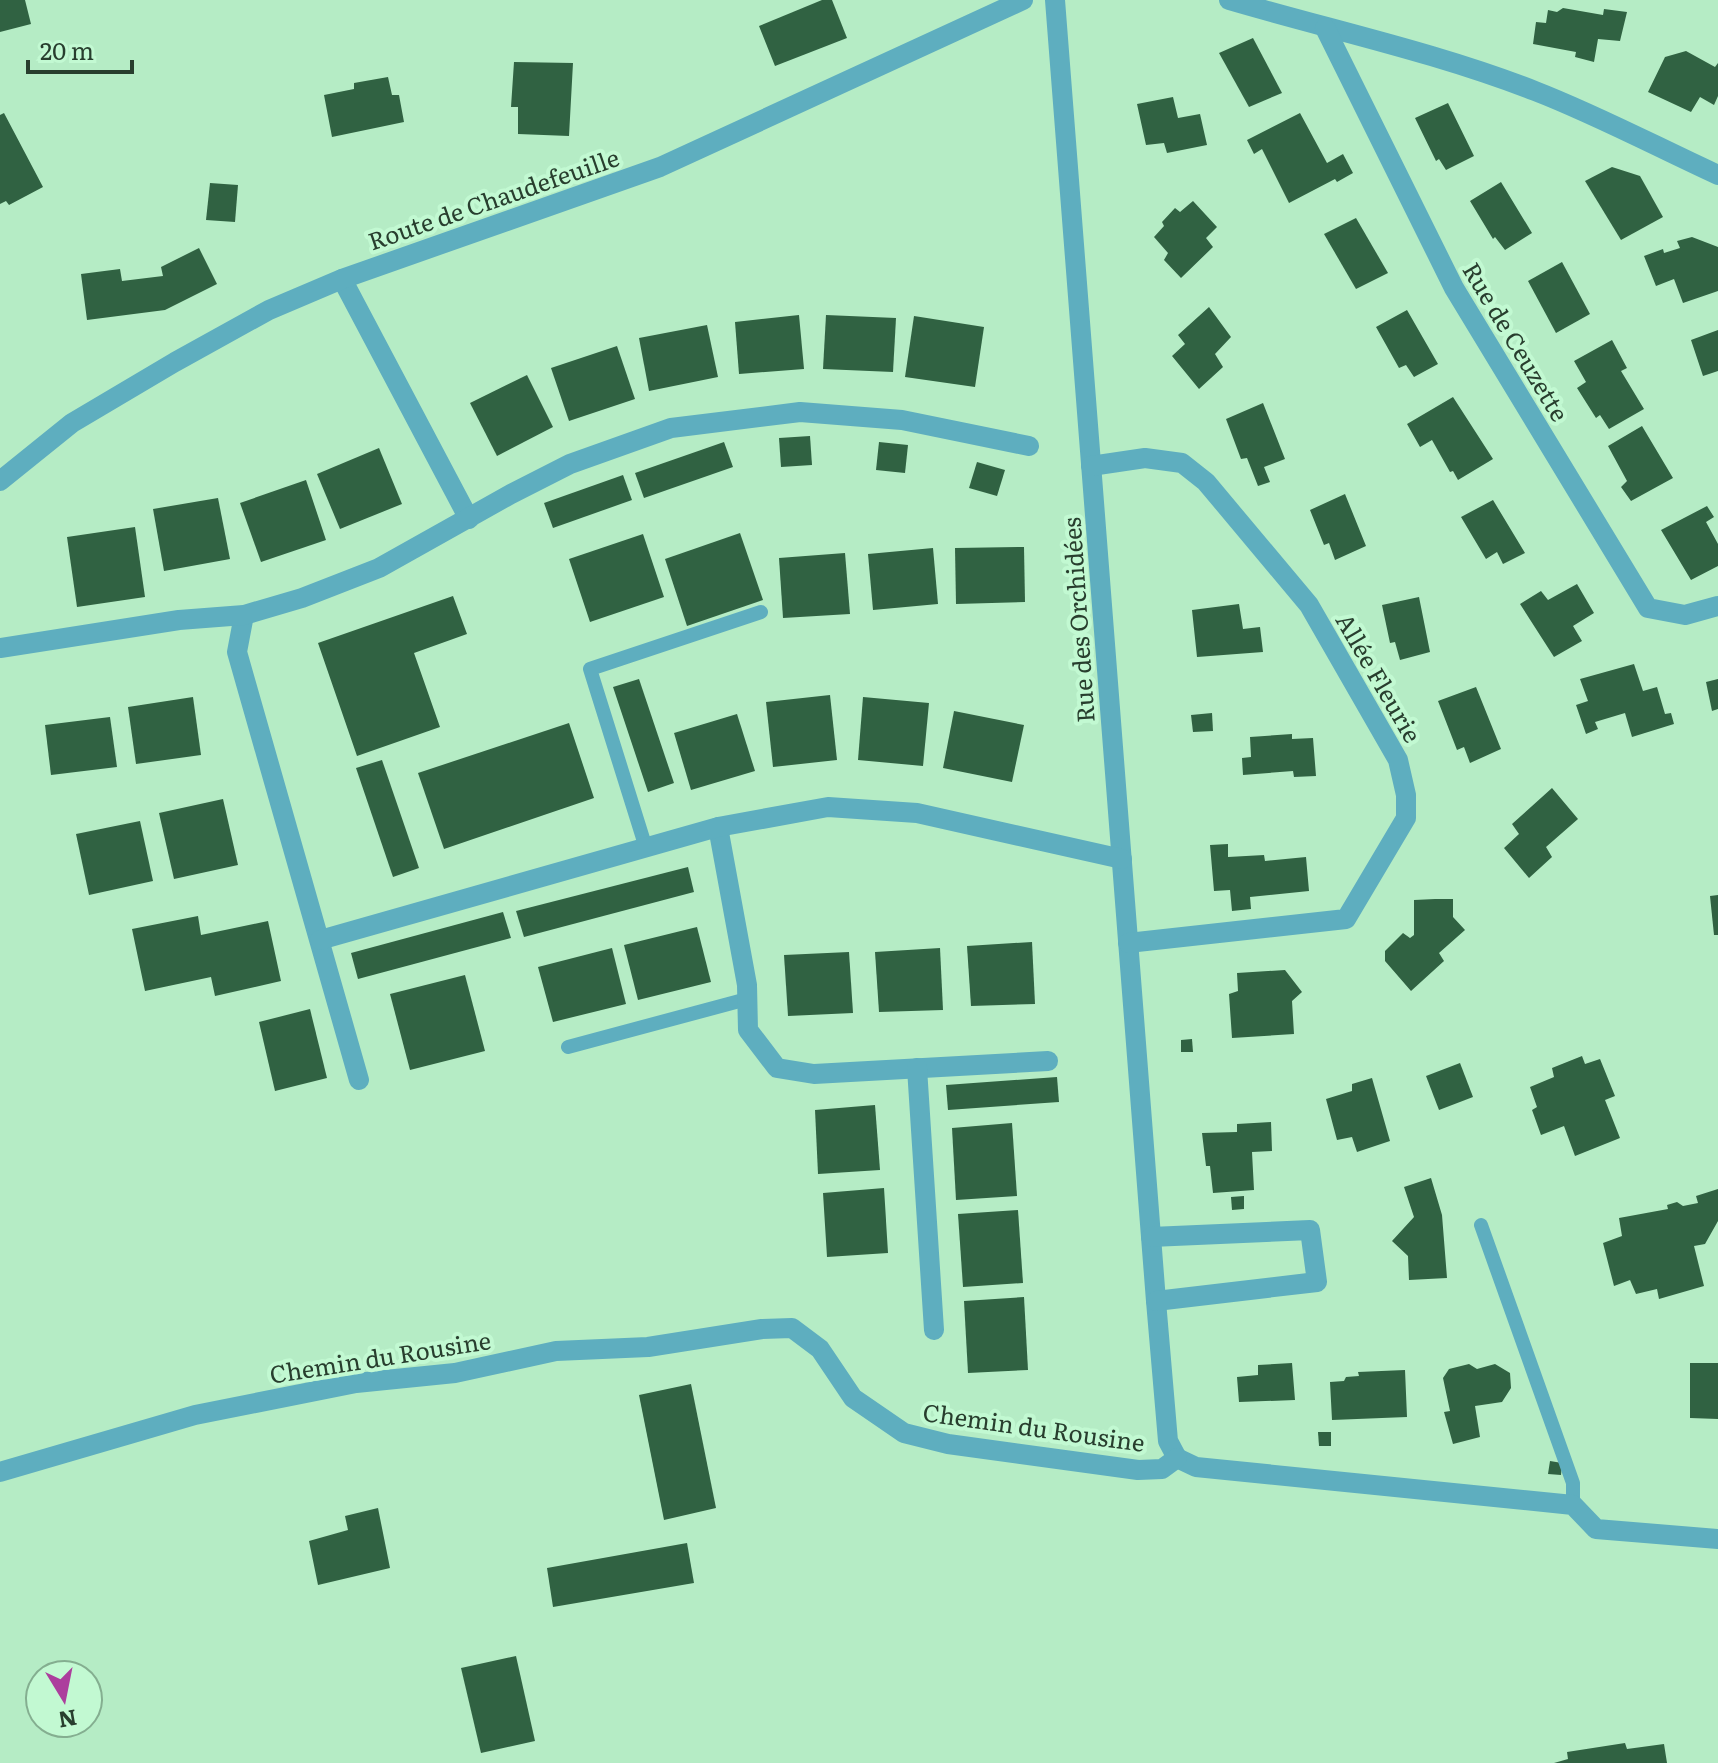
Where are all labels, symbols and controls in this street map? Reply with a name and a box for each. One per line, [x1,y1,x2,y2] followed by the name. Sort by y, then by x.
[28,24,132,74] scale bar
[40,32,94,67] text: 20 m
[363,139,623,257] street label: Route de Chaudefeuille
[1456,255,1578,427] street label: Rue de Ceuzette
[1052,516,1102,724] street label: Rue des Orchidées
[1329,606,1431,748] street label: Allée Fleurie
[267,1321,493,1391] street label: Chemin du Rousine
[921,1393,1147,1459] street label: Chemin du Rousine
[24,1659,104,1739] north arrow
[56,1702,80,1738] text: N

